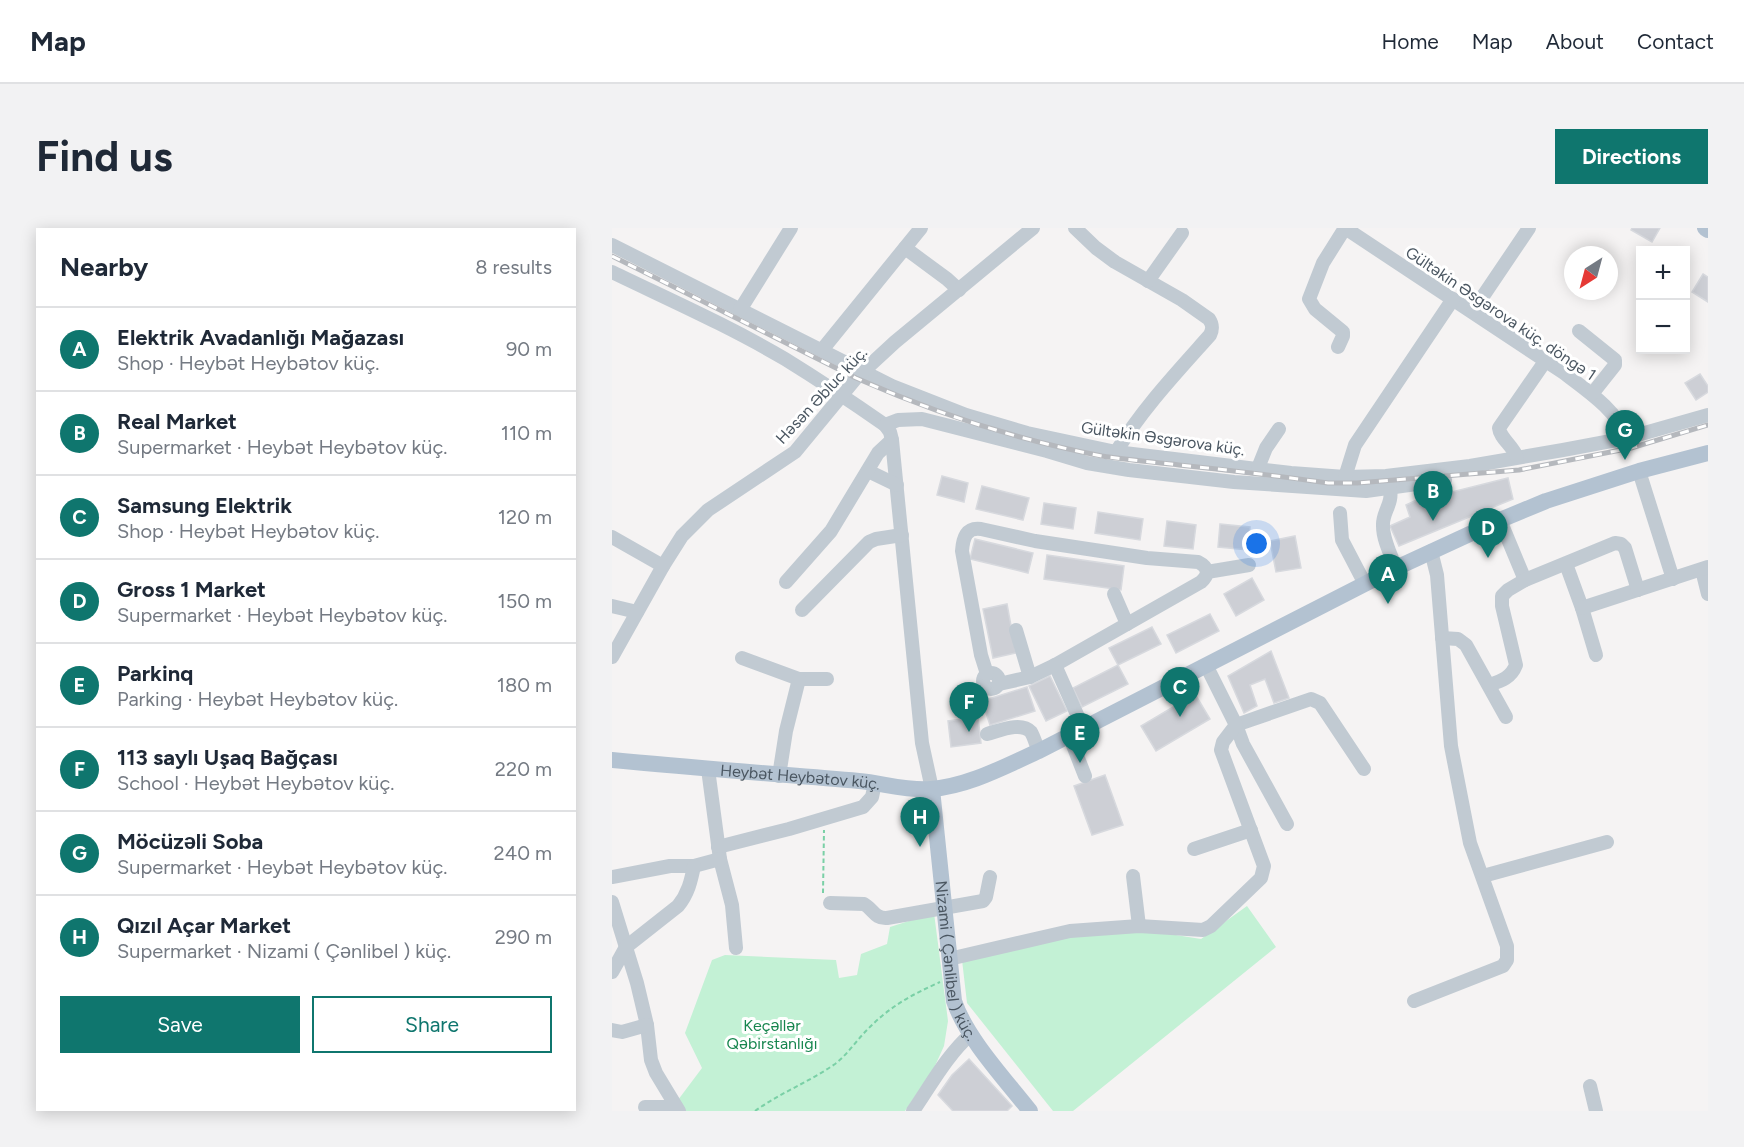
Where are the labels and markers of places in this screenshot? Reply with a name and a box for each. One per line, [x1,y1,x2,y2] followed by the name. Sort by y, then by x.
[1606,410,1644,460] pin: G
[1414,472,1452,521] pin: B
[1468,508,1508,558] pin: D
[1368,554,1408,604] pin: A
[1160,668,1200,717] pin: C
[950,682,988,732] pin: F
[1060,714,1100,763] pin: E
[900,798,940,847] pin: H

